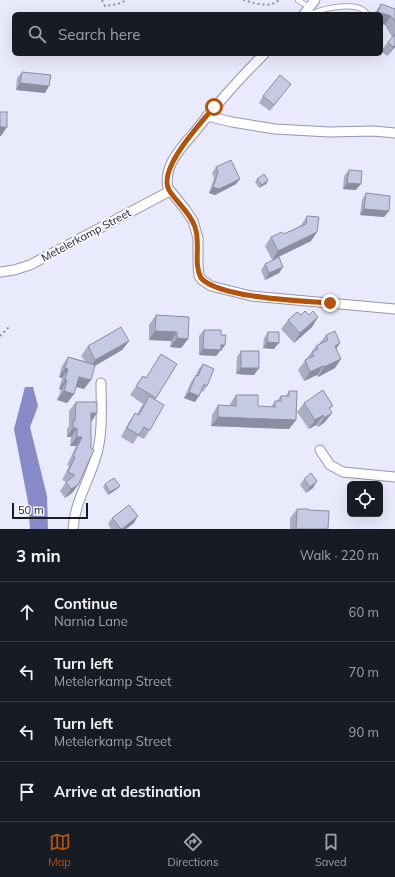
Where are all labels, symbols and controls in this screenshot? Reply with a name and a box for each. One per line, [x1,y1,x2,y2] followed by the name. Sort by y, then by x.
[12,12,383,56] search box
[26,23,48,45] icon: search
[58,25,140,44] text: Search here
[205,98,223,116] route start
[39,205,133,265] street label: Metelerkamp Street
[321,294,339,312] route end
[347,481,383,517] map controls
[347,481,383,517] button: locate
[12,501,88,520] scale bar
[18,503,44,517] text: 50 m
[16,545,61,566] text: 3 min
[300,547,379,563] text: Walk · 220 m
[54,594,117,613] text: Continue
[16,601,38,623] icon: ahead
[349,604,379,620] text: 60 m
[54,613,128,629] text: Narnia Lane
[54,654,113,673] text: Turn left
[16,661,38,683] icon: left
[349,664,379,680] text: 70 m
[54,673,172,689] text: Metelerkamp Street
[54,714,113,733] text: Turn left
[16,721,38,743] icon: left
[349,724,379,740] text: 90 m
[54,733,172,749] text: Metelerkamp Street
[16,781,38,803] icon: arrive
[54,782,201,801] text: Arrive at destination
[48,831,71,869] tab: Map
[168,831,218,869] tab: Directions
[315,831,347,869] tab: Saved

